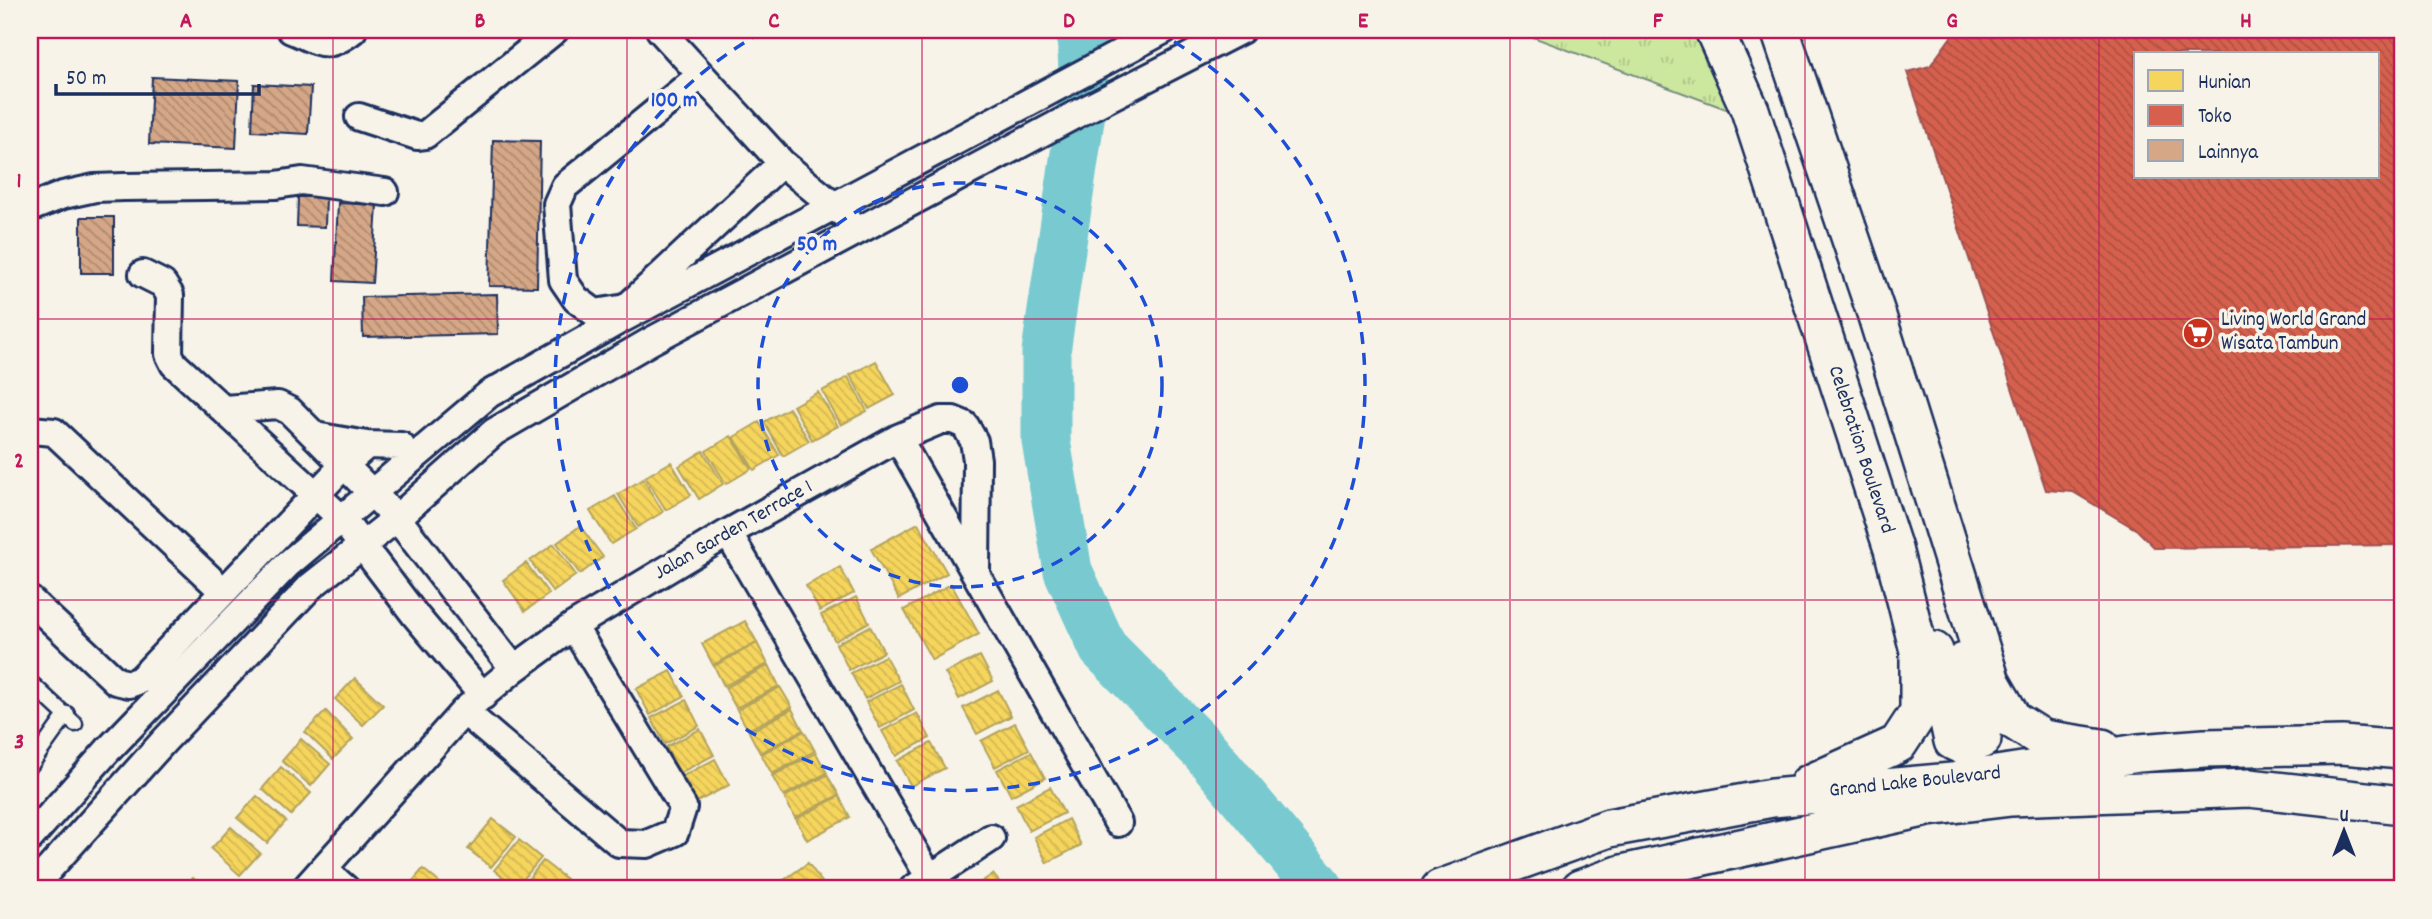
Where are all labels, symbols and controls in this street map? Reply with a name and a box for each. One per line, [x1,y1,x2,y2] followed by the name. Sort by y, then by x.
[180,6,192,39] text: A
[475,6,486,39] text: B
[768,6,780,39] text: C
[1063,6,1075,39] text: D
[1358,6,1369,39] text: E
[1653,6,1664,39] text: F
[1946,6,1958,39] text: G
[2240,6,2252,39] text: H
[56,52,259,96] scale bar
[2134,52,2380,178] legend
[66,65,106,95] text: 50 m
[2198,69,2251,99] text: Hunian
[651,87,697,117] text: 100 m
[2198,103,2232,133] text: Toko
[2198,139,2259,169] text: Lainnya
[16,166,22,199] text: 1
[797,231,837,261] text: 50 m
[2221,306,2366,360] place label: Living World Grand Wisata Tambun
[2181,316,2215,350] supermarket icon: Living World Grand Wisata Tambun
[1819,362,1901,538] street label: Celebration Boulevard
[948,373,972,397] centre of rings
[14,446,24,479] text: 2
[649,473,819,589] street label: Jalan Garden Terrace 1
[14,727,24,760] text: 3
[1828,759,2002,807] street label: Grand Lake Boulevard
[2310,796,2380,866] north arrow
[2339,804,2349,831] text: U

